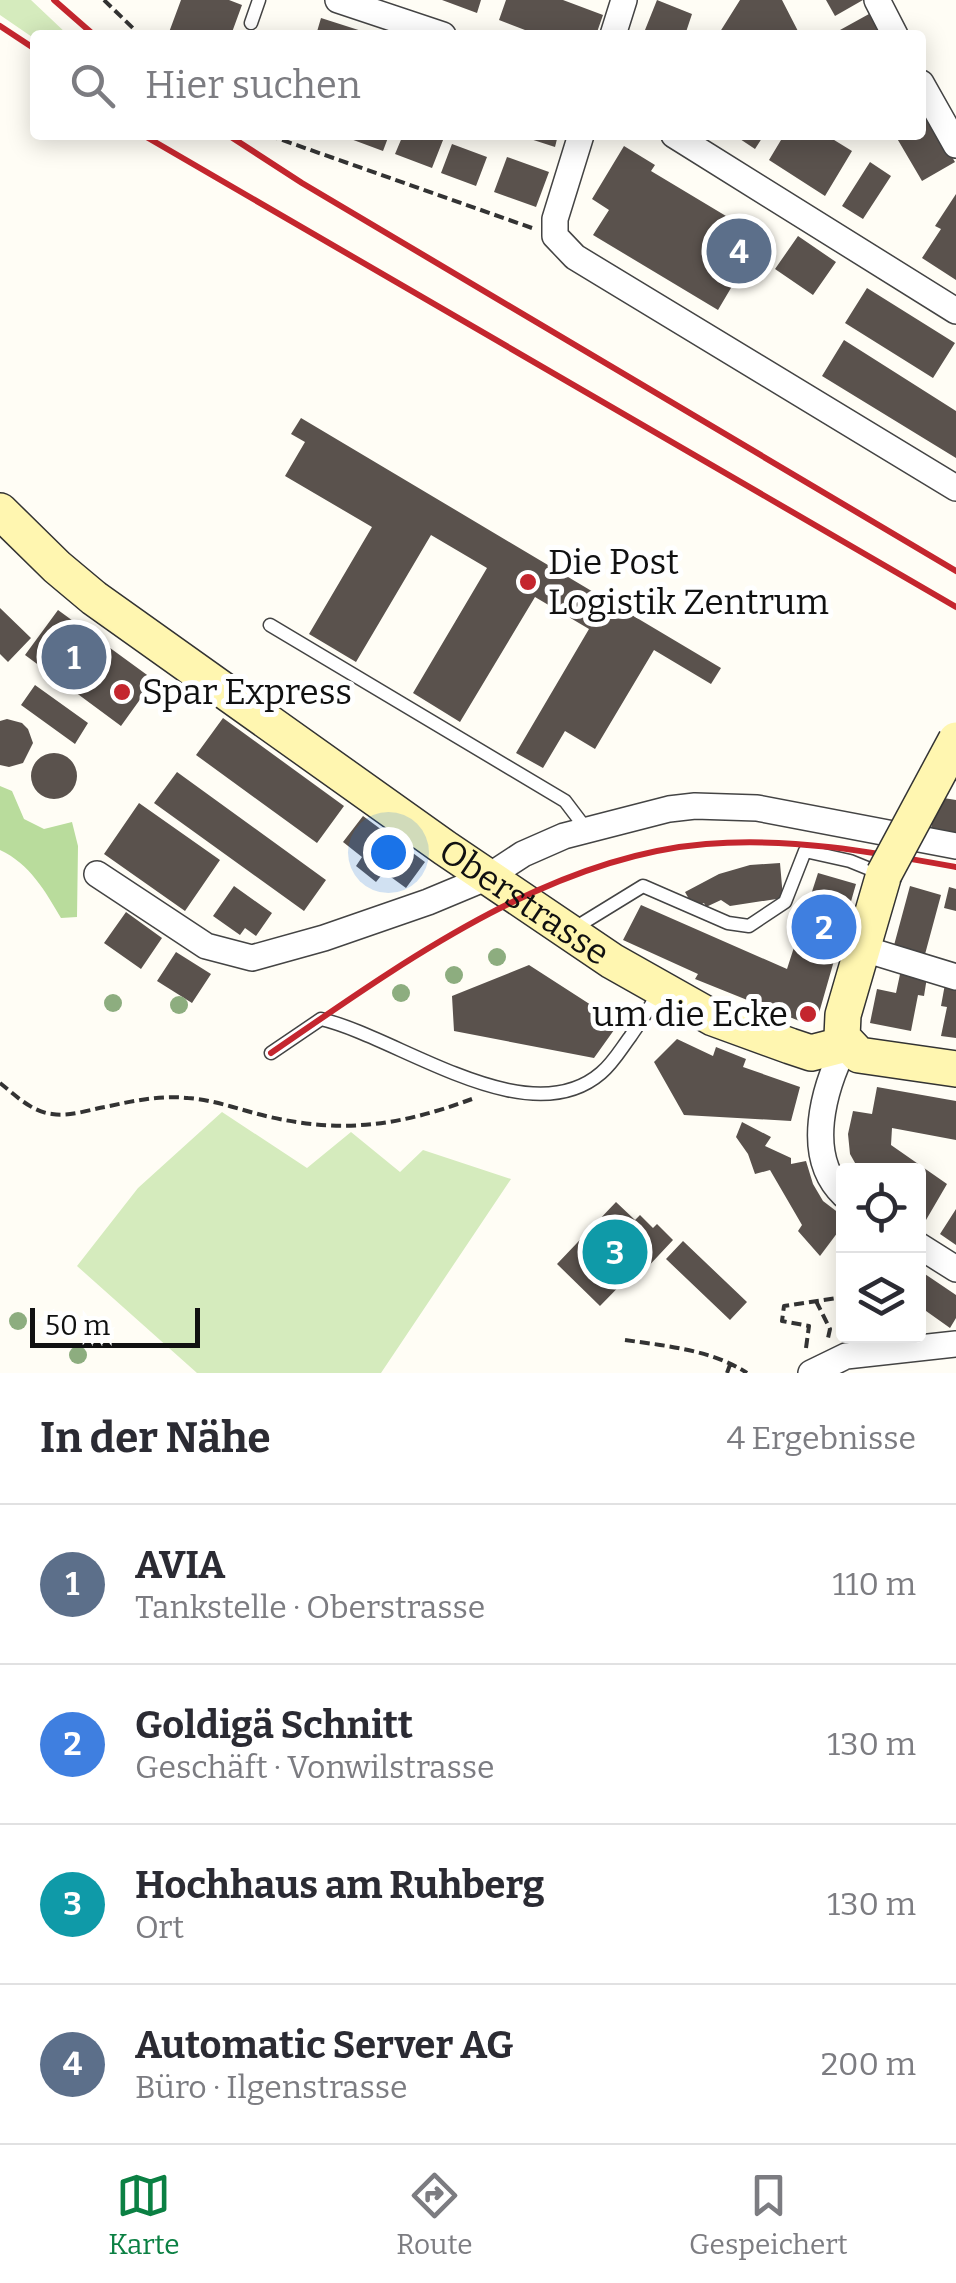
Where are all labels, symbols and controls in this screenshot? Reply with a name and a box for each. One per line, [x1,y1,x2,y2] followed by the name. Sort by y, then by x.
[30,30,926,140] search box
[65,58,120,113] icon: search
[145,62,361,108] text: Hier suchen
[706,214,772,288] pin: 4
[548,541,829,623] place label: Die Post Logistik Zentrum
[517,571,539,593] marker: Die Post Logistik Zentrum
[42,620,106,694] pin: 1
[142,671,352,713] place label: Spar Express
[111,681,133,703] marker: Spar Express
[363,827,414,878] your location
[432,829,617,974] street label: Oberstrasse
[792,890,856,964] pin: 2
[592,993,788,1035] place label: um die Ecke
[797,1003,819,1025] marker: um die Ecke
[836,1163,926,1343] map controls
[836,1163,926,1253] button: locate
[582,1214,648,1290] pin: 3
[836,1253,926,1343] button: layers
[30,1303,200,1348] scale bar
[45,1309,110,1342] text: 50 m
[40,1413,271,1463] text: In der Nähe
[726,1419,916,1457] text: 4 Ergebnisse
[135,1542,225,1588] text: AVIA
[66,1565,79,1603] text: 1
[833,1565,916,1603] text: 110 m
[135,1588,485,1626] text: Tankstelle · Oberstrasse
[135,1702,413,1748] text: Goldigä Schnitt
[63,1725,82,1763] text: 2
[827,1725,916,1763] text: 130 m
[135,1748,495,1786] text: Geschäft · Vonwilstrasse
[135,1862,545,1908] text: Hochhaus am Ruhberg
[63,1885,82,1923] text: 3
[827,1885,916,1923] text: 130 m
[135,1908,184,1946] text: Ort
[135,2022,514,2068] text: Automatic Server AG
[63,2045,82,2083] text: 4
[821,2045,916,2083] text: 200 m
[135,2068,408,2106] text: Büro · Ilgenstrasse
[108,2168,180,2261] tab: Karte
[396,2168,473,2261] tab: Route
[689,2168,848,2261] tab: Gespeichert

